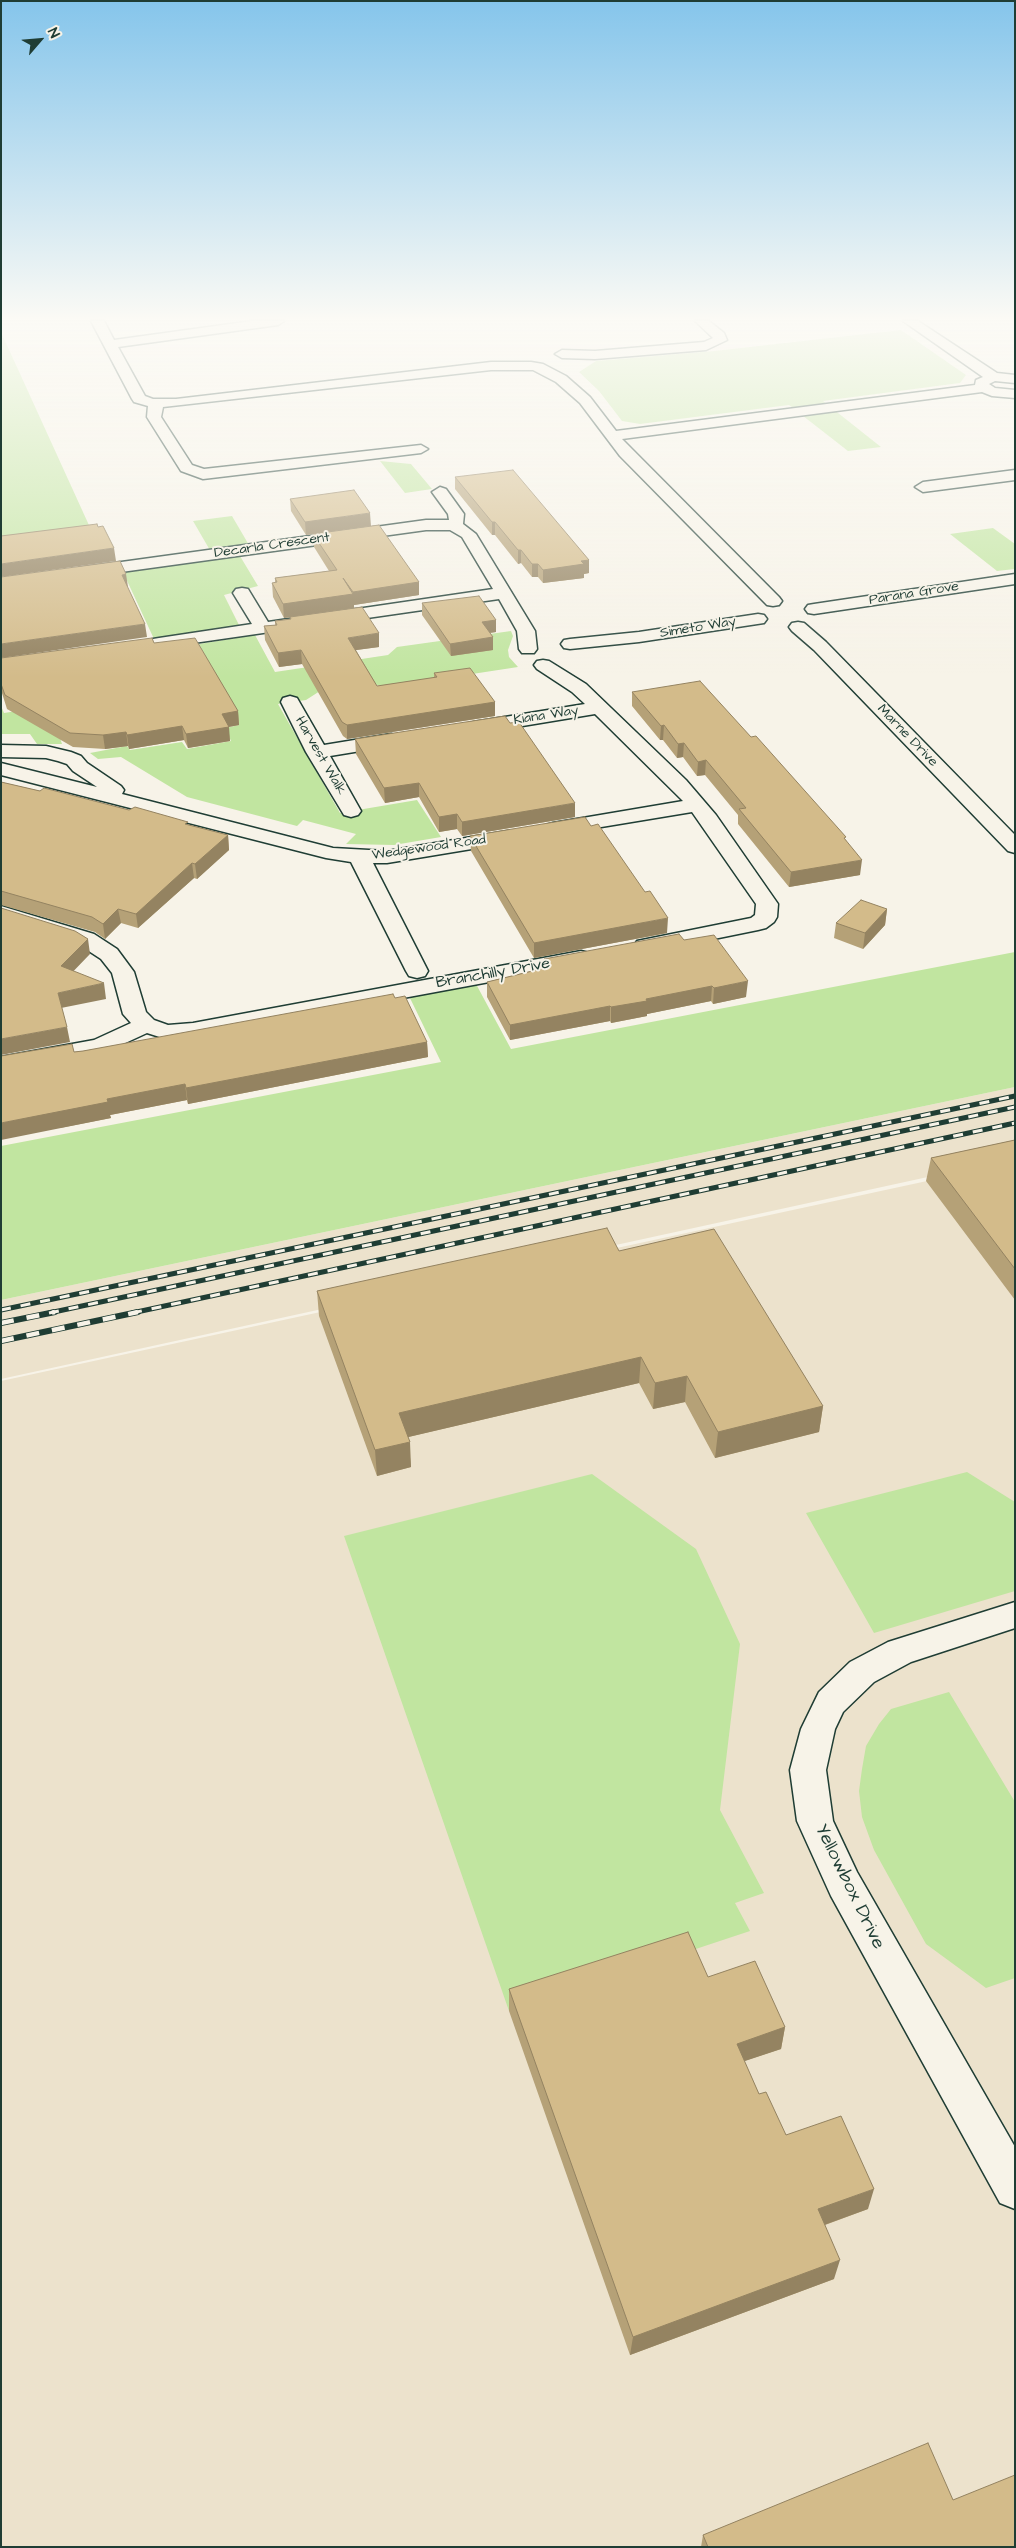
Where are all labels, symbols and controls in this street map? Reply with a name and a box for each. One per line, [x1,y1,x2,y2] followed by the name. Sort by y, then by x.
[15,15,65,65] north arrow
[42,25,64,42] text: N
[213,530,331,562] street label: Decarla Crescent
[868,579,960,609] street label: Parana Grove
[659,614,737,642] street label: Simeto Way
[873,701,941,771] street label: Marne Drive
[512,703,580,729] street label: Kiana Way
[291,714,349,798] street label: Harvest Walk
[371,832,487,864] street label: Wedgewood Road
[434,955,552,993] street label: Branchilly Drive
[809,1821,889,1953] street label: Yellowbox Drive

